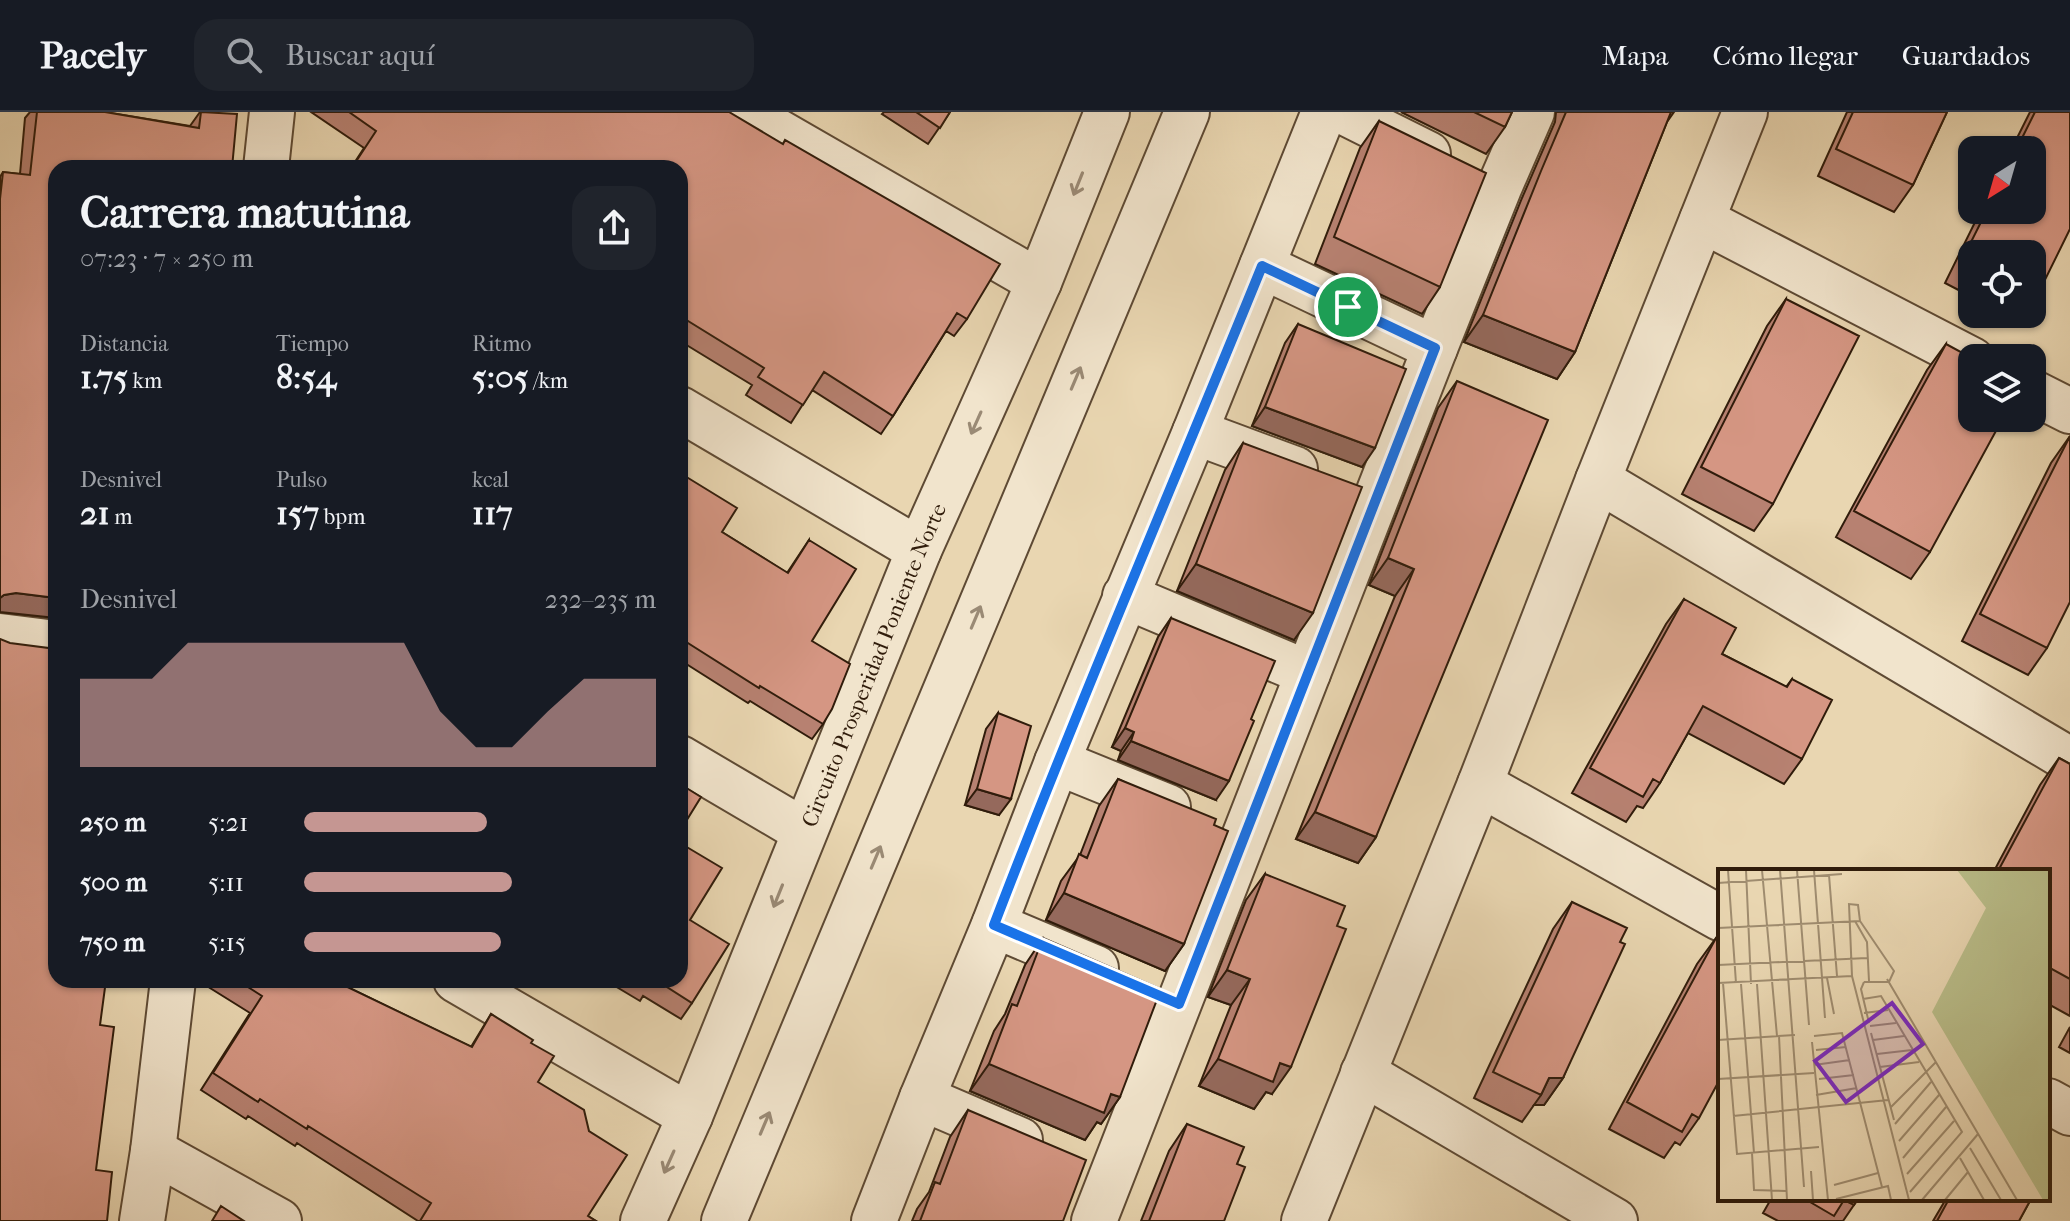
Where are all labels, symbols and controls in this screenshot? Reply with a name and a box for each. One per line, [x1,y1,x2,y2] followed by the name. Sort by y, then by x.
[194,19,754,91] search box
[40,33,146,78] text: Pacely
[222,33,266,77] icon: search
[286,38,435,73] text: Buscar aquí
[1602,39,1669,72] text: Mapa
[1713,39,1858,72] text: Cómo llegar
[1902,39,2030,72] text: Guardados
[1958,136,2046,224] north arrow
[1958,136,2046,432] map controls
[1070,171,1084,196] one-way arrow
[572,186,656,270] button: share
[80,187,409,238] text: Carrera matutina
[1958,240,2046,328] button: locate
[80,243,253,274] text: 07:23 · 7 × 250 m
[1314,273,1382,341] pin
[1326,285,1370,329] icon: arrive
[80,331,168,357] text: Distancia
[276,331,349,357] text: Tiempo
[472,331,532,357] text: Ritmo
[1958,344,2046,432] button: layers
[80,357,128,397] text: 1.75
[276,357,336,397] text: 8:54
[472,357,528,397] text: 5:05
[1070,366,1085,390] one-way arrow
[128,368,162,394] text: km
[528,368,568,394] text: /km
[967,411,982,435] one-way arrow
[80,467,162,493] text: Desnivel
[276,467,327,493] text: Pulso
[472,467,509,493] text: kcal
[80,493,110,533] text: 21
[276,493,319,533] text: 157
[472,493,513,533] text: 117
[796,499,952,831] street label: Circuito Prosperidad Poniente Norte
[110,504,133,530] text: m
[319,504,365,530] text: bpm
[80,584,177,615] text: Desnivel
[545,584,656,615] text: 232–235 m
[970,606,985,630] one-way arrow
[80,807,146,838] text: 250 m
[208,807,248,838] text: 5:21
[870,845,884,870] one-way arrow
[80,867,147,898] text: 500 m
[208,867,244,898] text: 5:11
[1718,869,2050,1201] inset map
[770,883,784,908] one-way arrow
[80,927,145,958] text: 750 m
[208,927,246,958] text: 5:15
[759,1111,774,1136] one-way arrow
[661,1149,676,1174] one-way arrow

